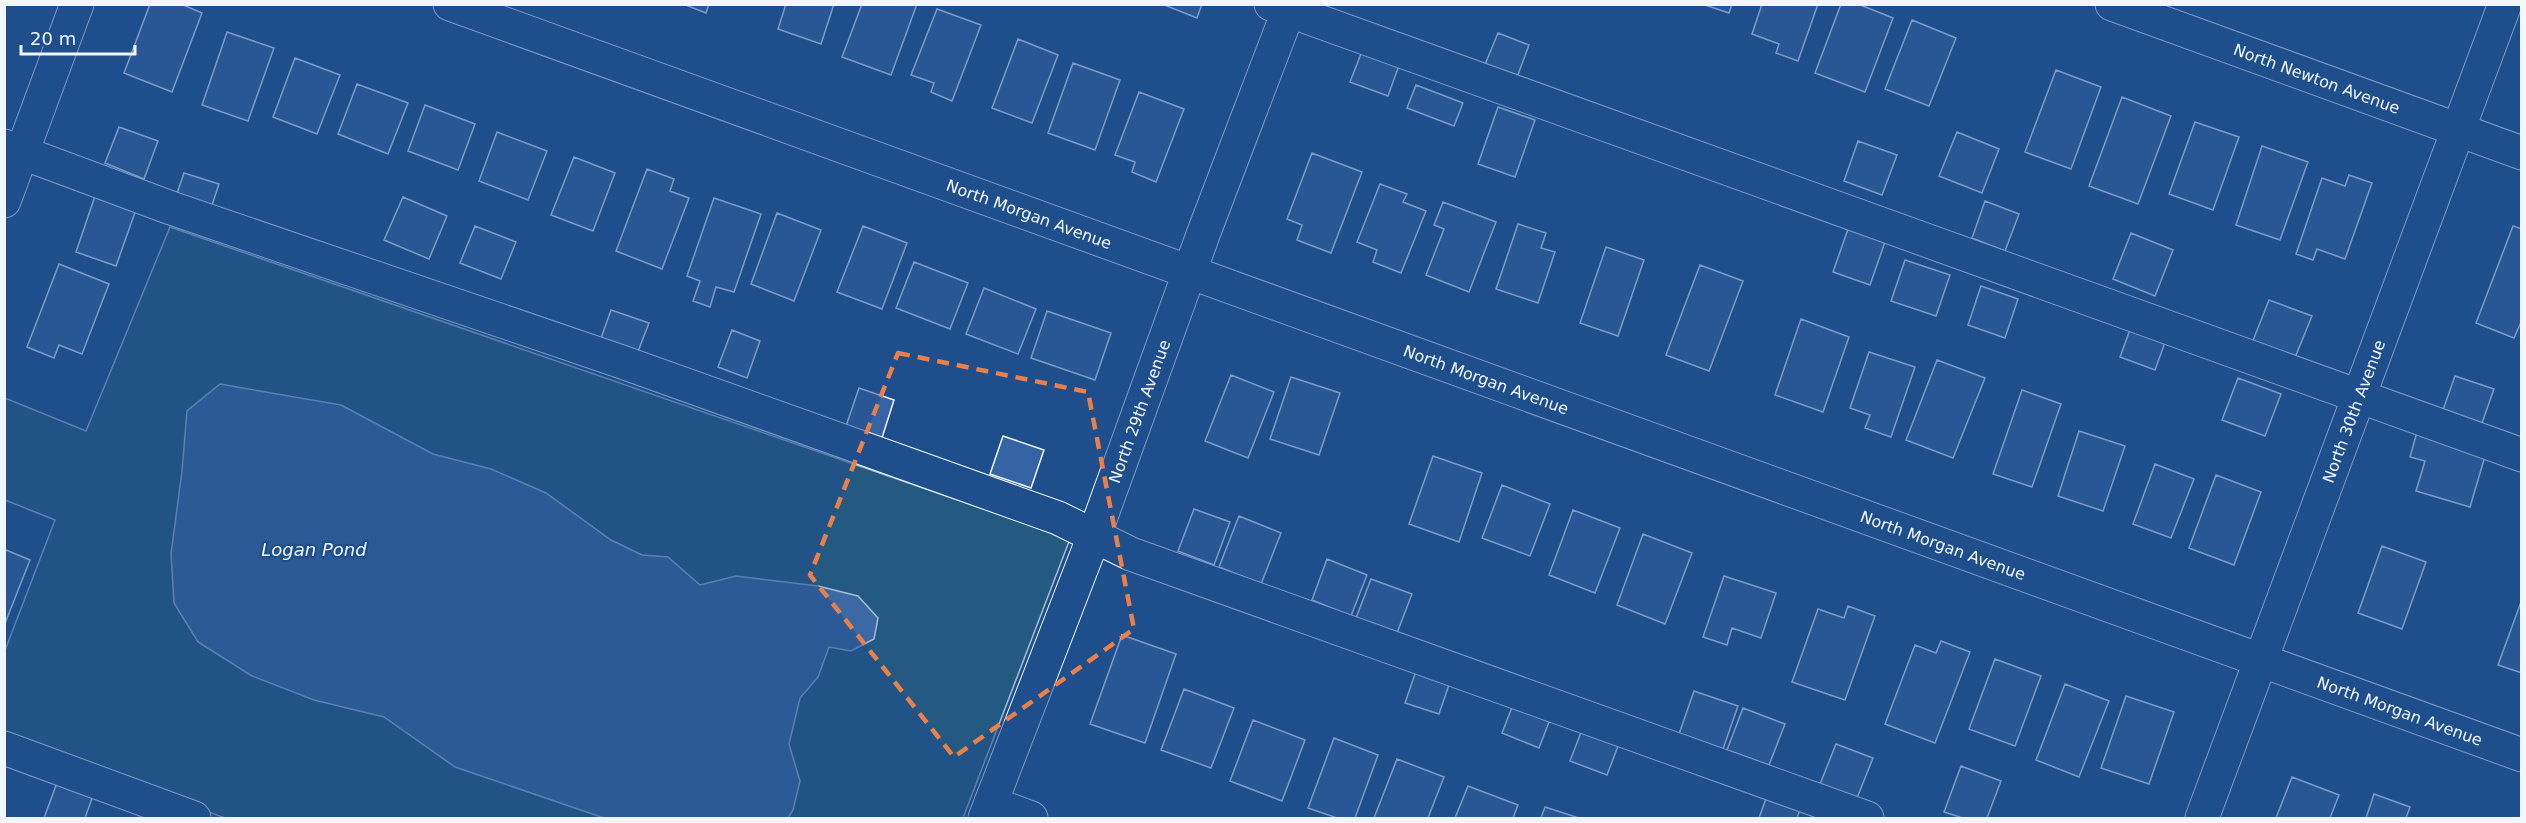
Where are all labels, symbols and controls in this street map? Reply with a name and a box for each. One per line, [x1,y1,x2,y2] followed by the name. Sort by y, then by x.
[21,18,135,56] scale bar
[30,28,76,49] text: 20 m
[2231,40,2402,118] street label: North Newton Avenue
[944,176,1114,253] street label: North Morgan Avenue
[1105,337,1174,486] street label: North 29th Avenue
[2319,337,2389,486] street label: North 30th Avenue
[1401,341,1571,419] street label: North Morgan Avenue
[1858,507,2028,584] street label: North Morgan Avenue
[261,539,367,560] water label: Logan Pond
[2314,673,2485,750] street label: North Morgan Avenue

